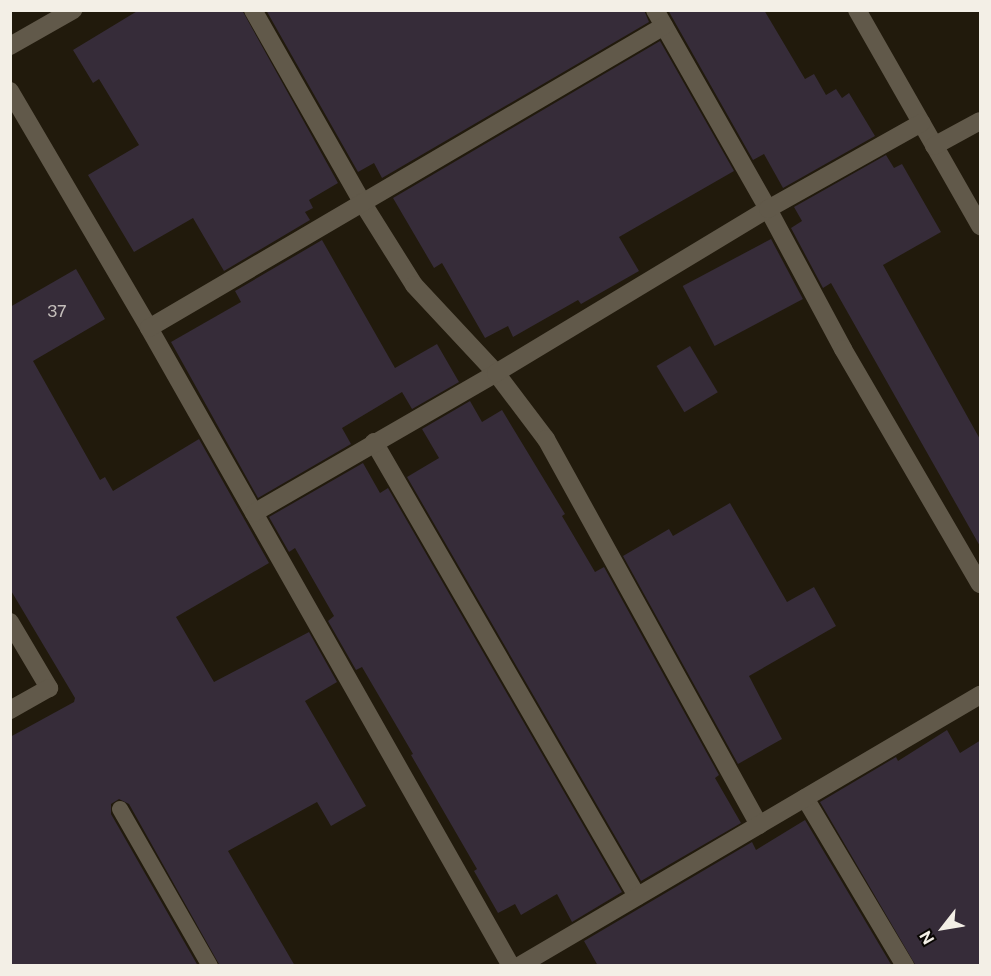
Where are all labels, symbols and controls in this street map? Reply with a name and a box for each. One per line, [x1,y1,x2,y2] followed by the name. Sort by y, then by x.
[47,302,67,322] house number: 37
[913,898,973,958] north arrow
[916,927,939,948] text: N

